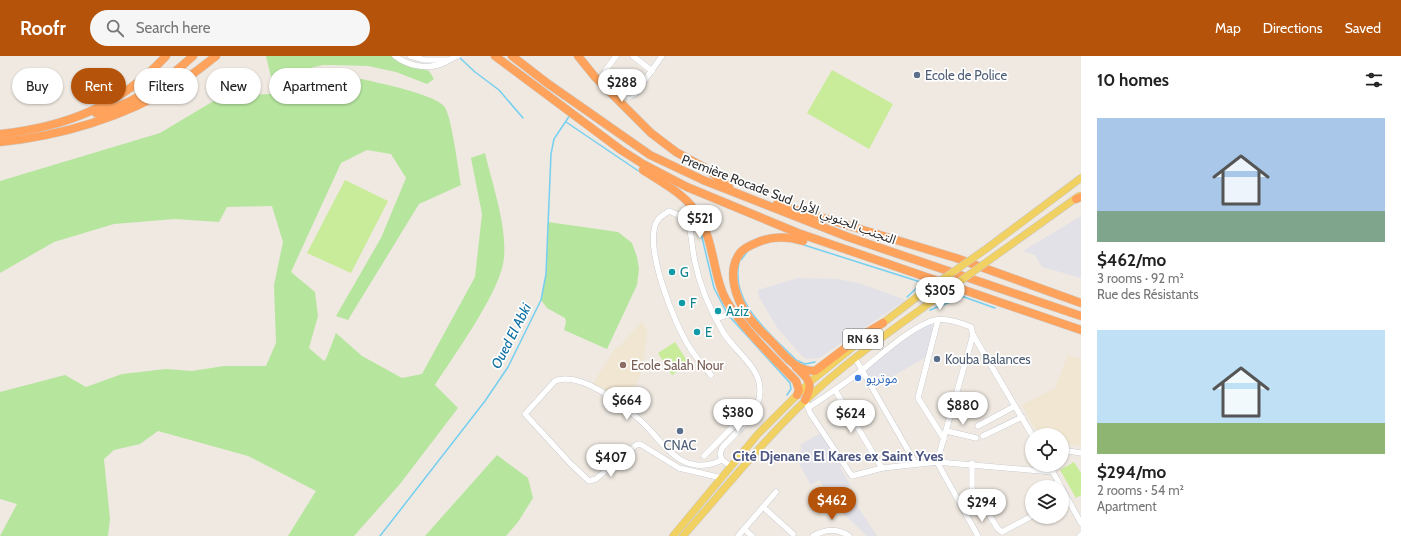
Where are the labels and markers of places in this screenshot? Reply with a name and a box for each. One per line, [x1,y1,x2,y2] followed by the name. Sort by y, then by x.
[925,67,1007,83] place label: Ecole de Police
[598,69,646,103] pin: $288
[912,70,922,80] marker: Ecole de Police
[676,205,724,239] pin: $521
[680,264,689,280] place label: G
[667,267,677,277] marker: G
[916,277,964,311] pin: $305
[690,295,697,311] place label: F
[677,298,687,308] marker: F
[726,303,749,319] place label: Aziz
[713,306,723,316] marker: Aziz
[705,324,712,340] place label: E
[692,327,702,337] marker: E
[945,351,1031,367] place label: Kouba Balances
[932,354,942,364] marker: Kouba Balances
[631,357,725,373] place label: Ecole Salah Nour
[618,360,628,370] marker: Ecole Salah Nour
[866,370,898,386] place label: موتريو
[853,373,863,383] marker: موتريو
[603,387,651,421] pin: $664
[939,392,987,426] pin: $880
[714,399,762,433] pin: $380
[827,400,875,434] pin: $624
[675,426,685,436] marker: CNAC
[663,437,697,453] place label: CNAC
[587,444,635,478] pin: $407
[808,487,856,521] pin: $462
[958,489,1006,523] pin: $294

